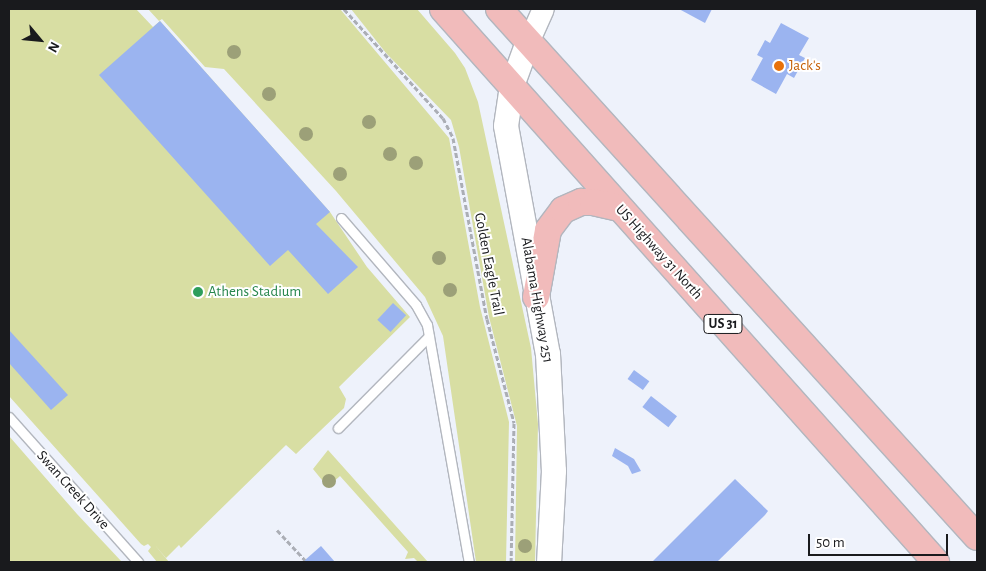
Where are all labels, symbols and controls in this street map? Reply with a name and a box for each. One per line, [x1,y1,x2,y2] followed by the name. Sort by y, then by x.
[15,15,65,65] north arrow
[45,39,62,55] text: N
[789,57,821,75] place label: Jack's
[773,60,785,72] marker: Jack's
[612,201,706,303] street label: US Highway 31 North
[470,211,508,317] street label: Golden Eagle Trail
[517,236,557,364] street label: Alabama Highway 251
[208,283,301,301] place label: Athens Stadium
[192,286,204,298] marker: Athens Stadium
[703,312,743,336] road number: US 31
[33,447,113,533] street label: Swan Creek Drive
[811,524,951,556] scale bar
[816,535,845,550] text: 50 m

